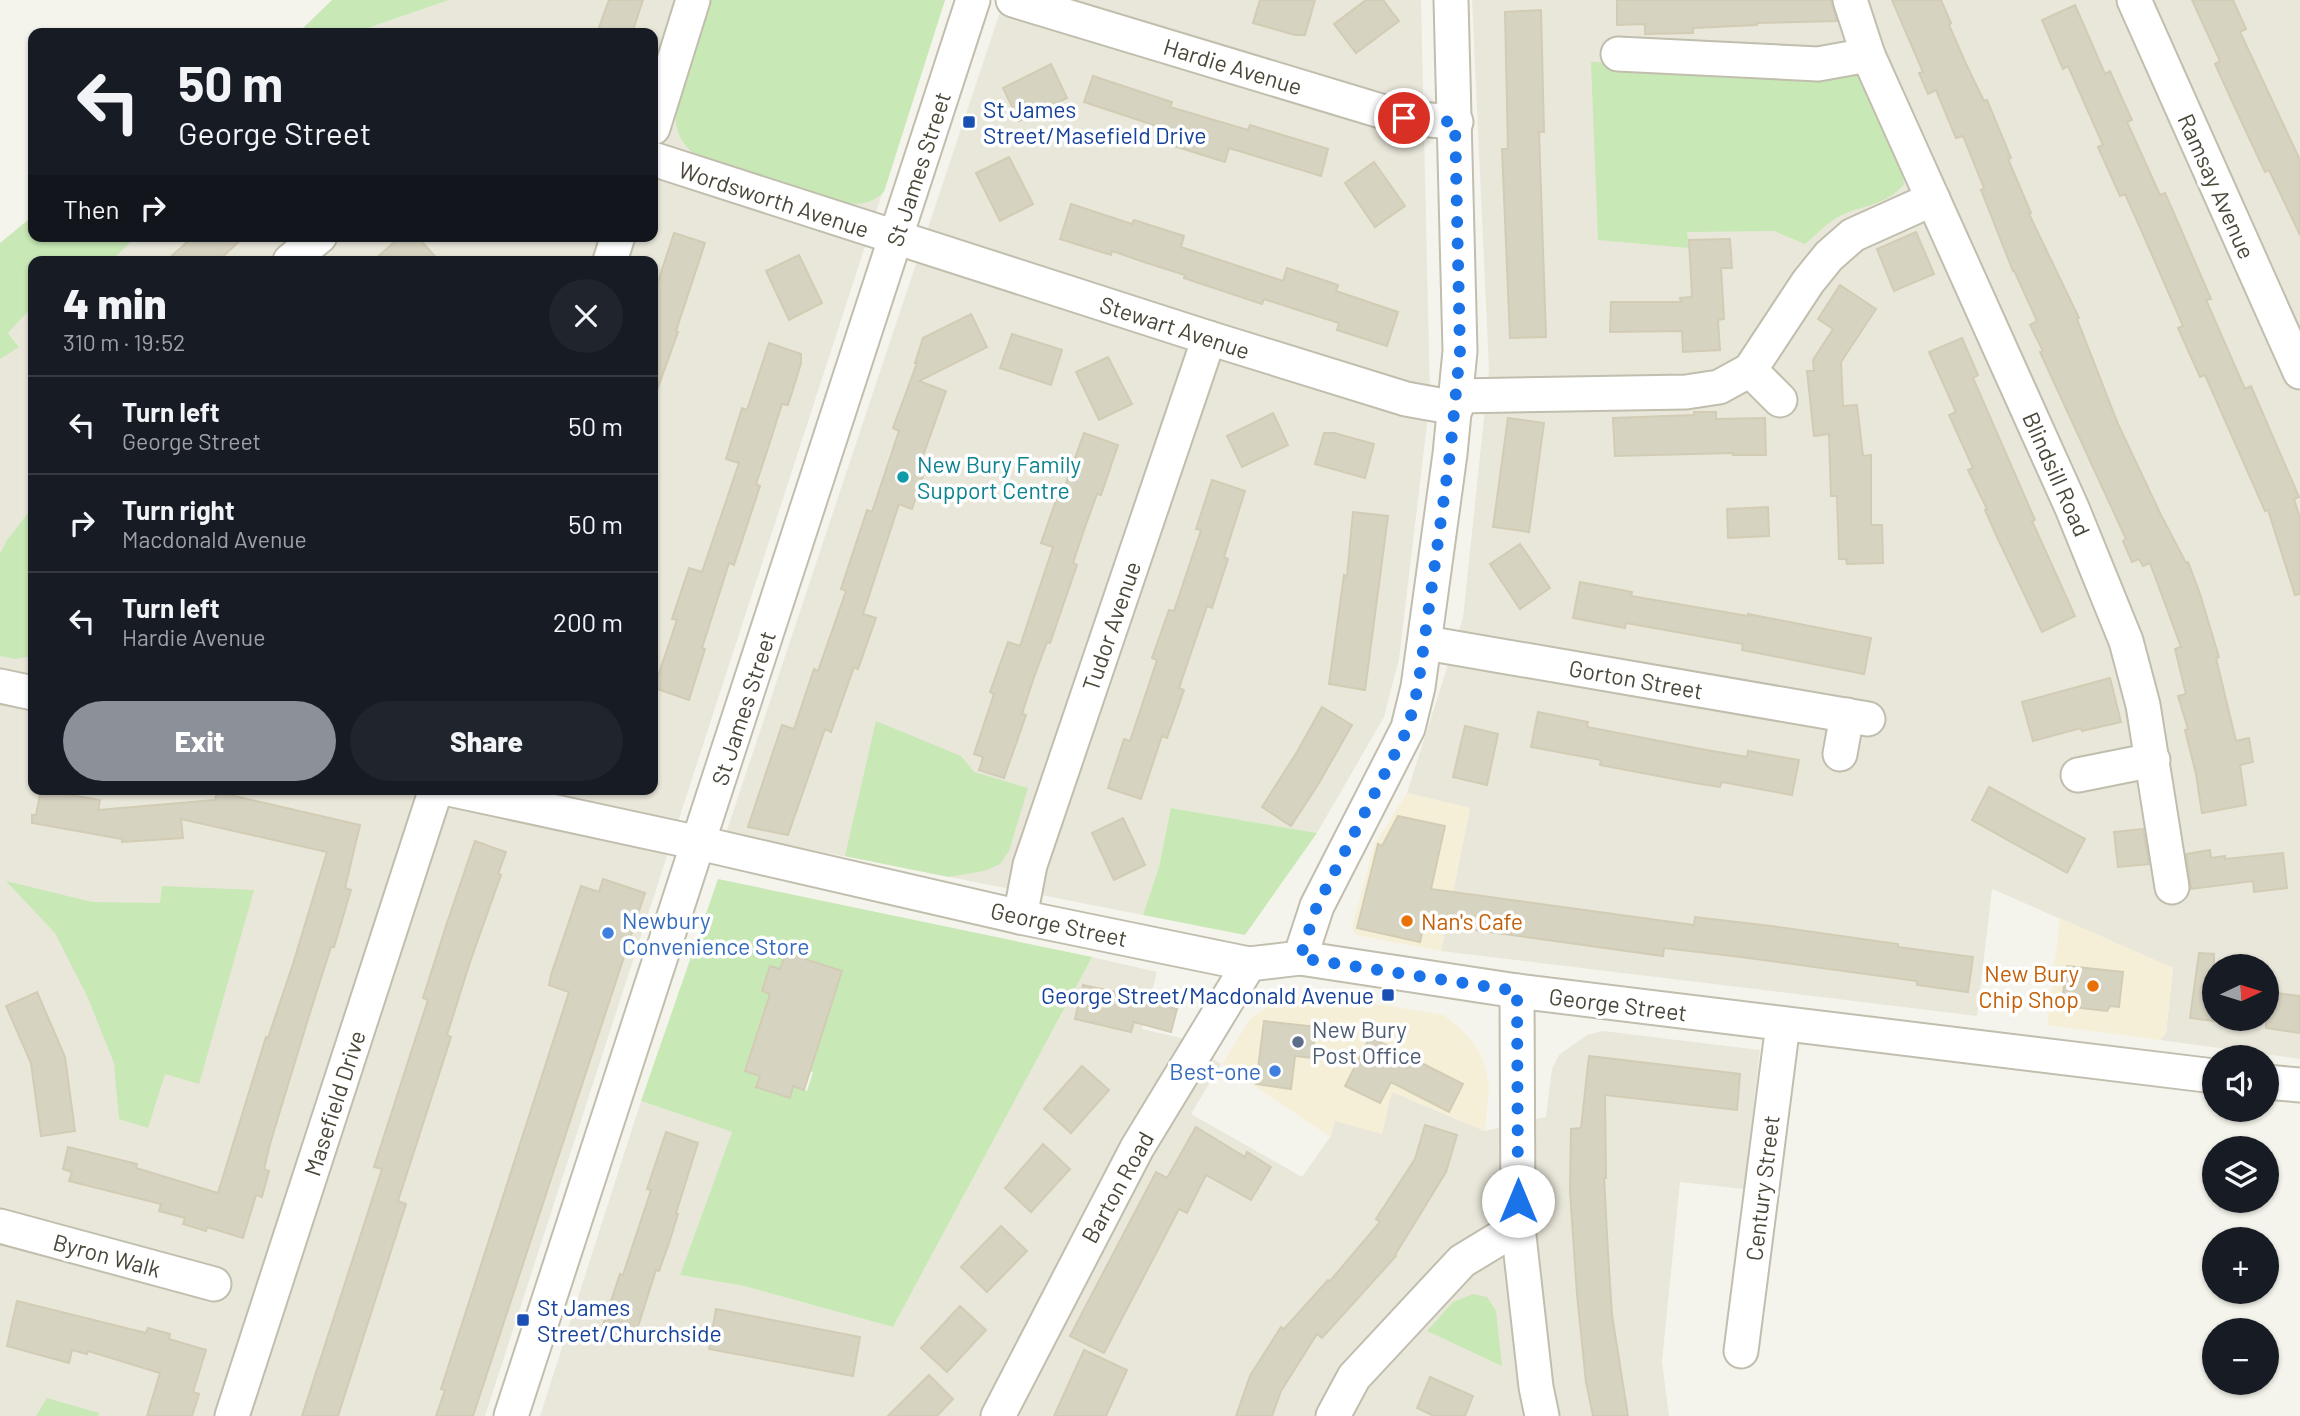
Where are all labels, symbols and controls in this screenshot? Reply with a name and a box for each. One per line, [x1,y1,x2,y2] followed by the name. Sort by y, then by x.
[1160,32,1306,100] street label: Hardie Avenue
[178,53,283,112] text: 50 m
[63,56,154,147] icon: left
[880,88,956,250] street label: St James Street
[1374,88,1434,148] pin
[983,95,1207,149] place label: St James Street/Masefield Drive
[1385,99,1423,137] icon: arrive
[2173,109,2261,263] street label: Ramsay Avenue
[178,113,371,151] text: George Street
[961,114,977,130] marker: St James Street/Masefield Drive
[675,155,873,243] street label: Wordsworth Avenue
[134,189,172,227] icon: right
[63,193,120,224] text: Then
[63,277,167,327] text: 4 min
[549,279,623,353] button: close
[1096,290,1254,364] street label: Stewart Avenue
[63,328,185,356] text: 310 m · 19:52
[122,396,220,427] text: Turn left
[63,406,101,444] icon: left
[2017,407,2097,541] street label: Blindsill Road
[568,410,623,441] text: 50 m
[122,427,261,455] text: George Street
[917,450,1082,504] place label: New Bury Family Support Centre
[895,469,911,485] marker: New Bury Family Support Centre
[122,494,235,525] text: Turn right
[63,504,101,542] icon: right
[568,508,623,539] text: 50 m
[122,525,307,553] text: Macdonald Avenue
[1076,557,1146,695] street label: Tudor Avenue
[122,592,220,623] text: Turn left
[63,602,101,640] icon: left
[553,606,623,637] text: 200 m
[122,623,265,651] text: Hardie Avenue
[705,627,781,789] street label: St James Street
[1567,653,1705,705] street label: Gorton Street
[63,701,336,781] button: Exit
[350,701,623,781] button: Share
[988,896,1130,952] street label: George Street
[622,906,809,960] place label: Newbury Convenience Store
[1421,907,1523,935] place label: Nan's Cafe
[1399,913,1415,929] marker: Nan's Cafe
[600,925,616,941] marker: Newbury Convenience Store
[2202,954,2278,1031] north arrow
[2202,954,2279,1395] map controls
[1979,959,2079,1013] place label: New Bury Chip Shop
[2085,978,2101,994] marker: New Bury Chip Shop
[1041,981,1374,1009] place label: George Street/Macdonald Avenue
[1547,982,1689,1026] street label: George Street
[1380,987,1396,1003] marker: George Street/Macdonald Avenue
[1312,1015,1422,1069] place label: New Bury Post Office
[297,1027,371,1179] street label: Masefield Drive
[1290,1034,1306,1050] marker: New Bury Post Office
[2202,1045,2279,1122] button: sound
[1169,1057,1261,1085] place label: Best-one
[1267,1063,1283,1079] marker: Best-one
[1739,1114,1785,1262] street label: Century Street
[1075,1126,1159,1248] street label: Barton Road
[2202,1136,2279,1213] button: layers
[1481,1164,1555,1238] position arrow
[50,1227,164,1283] street label: Byron Walk
[2202,1227,2279,1304] button: +
[537,1293,722,1347] place label: St James Street/Churchside
[515,1312,531,1328] marker: St James Street/Churchside
[2202,1318,2279,1395] button: −

